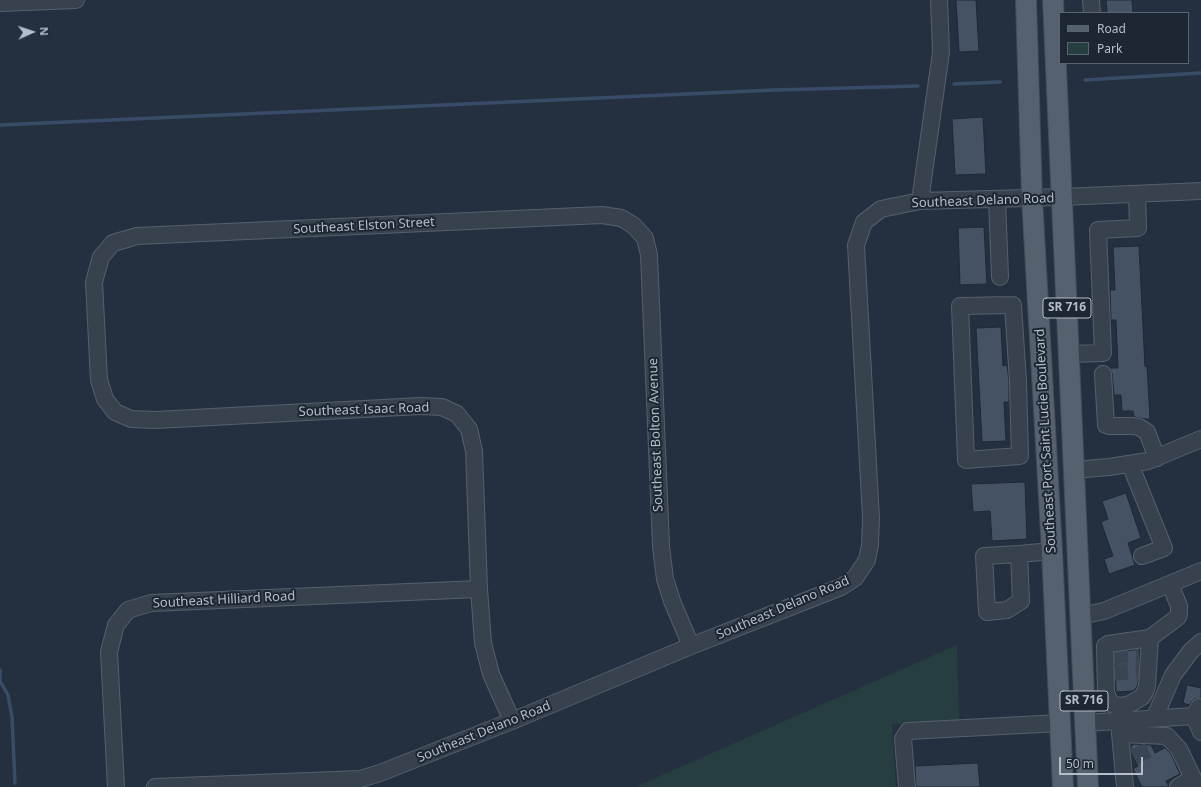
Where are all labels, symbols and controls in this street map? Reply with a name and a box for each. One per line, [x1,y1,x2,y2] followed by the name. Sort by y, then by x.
[12,12,52,52] north arrow
[1059,12,1189,64] legend
[1097,20,1126,37] text: Road
[37,26,52,36] text: N
[1097,40,1122,57] text: Park
[911,191,1055,211] street label: Southeast Delano Road
[293,215,435,237] street label: Southeast Elston Street
[1043,298,1091,318] road number: SR 716
[1032,328,1060,554] street label: Southeast Port Saint Lucie Boulevard
[646,358,666,512] street label: Southeast Bolton Avenue
[298,400,430,420] street label: Southeast Isaac Road
[714,573,852,643] street label: Southeast Delano Road
[152,588,296,612] street label: Southeast Hilliard Road
[1060,691,1108,711] road number: SR 716
[415,698,553,766] street label: Southeast Delano Road
[1061,749,1145,775] scale bar
[1066,755,1094,772] text: 50 m

